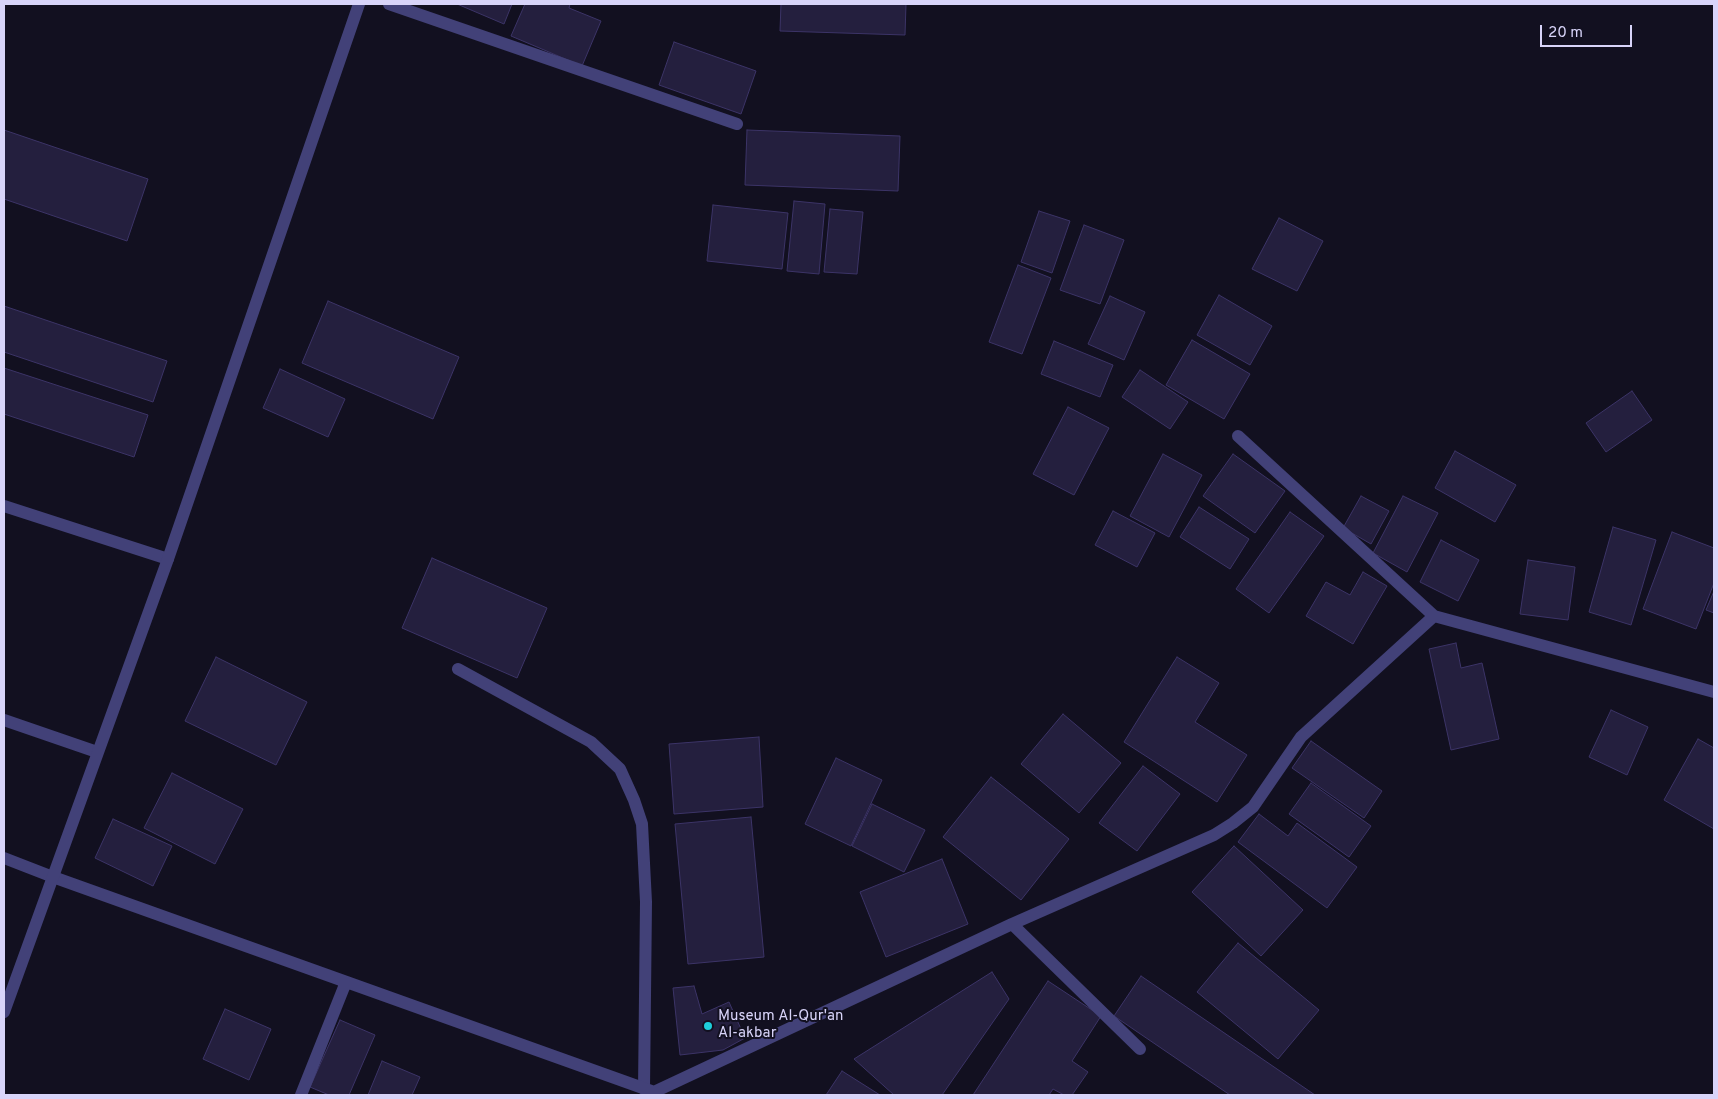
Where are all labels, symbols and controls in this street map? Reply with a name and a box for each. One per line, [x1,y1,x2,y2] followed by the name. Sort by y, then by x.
[1543,15,1636,47] scale bar
[1548,24,1583,43] text: 20 m
[718,1008,843,1043] place label: Museum Al-Qur'an Al-akbar
[702,1020,714,1032] marker: Museum Al-Qur'an Al-akbar

